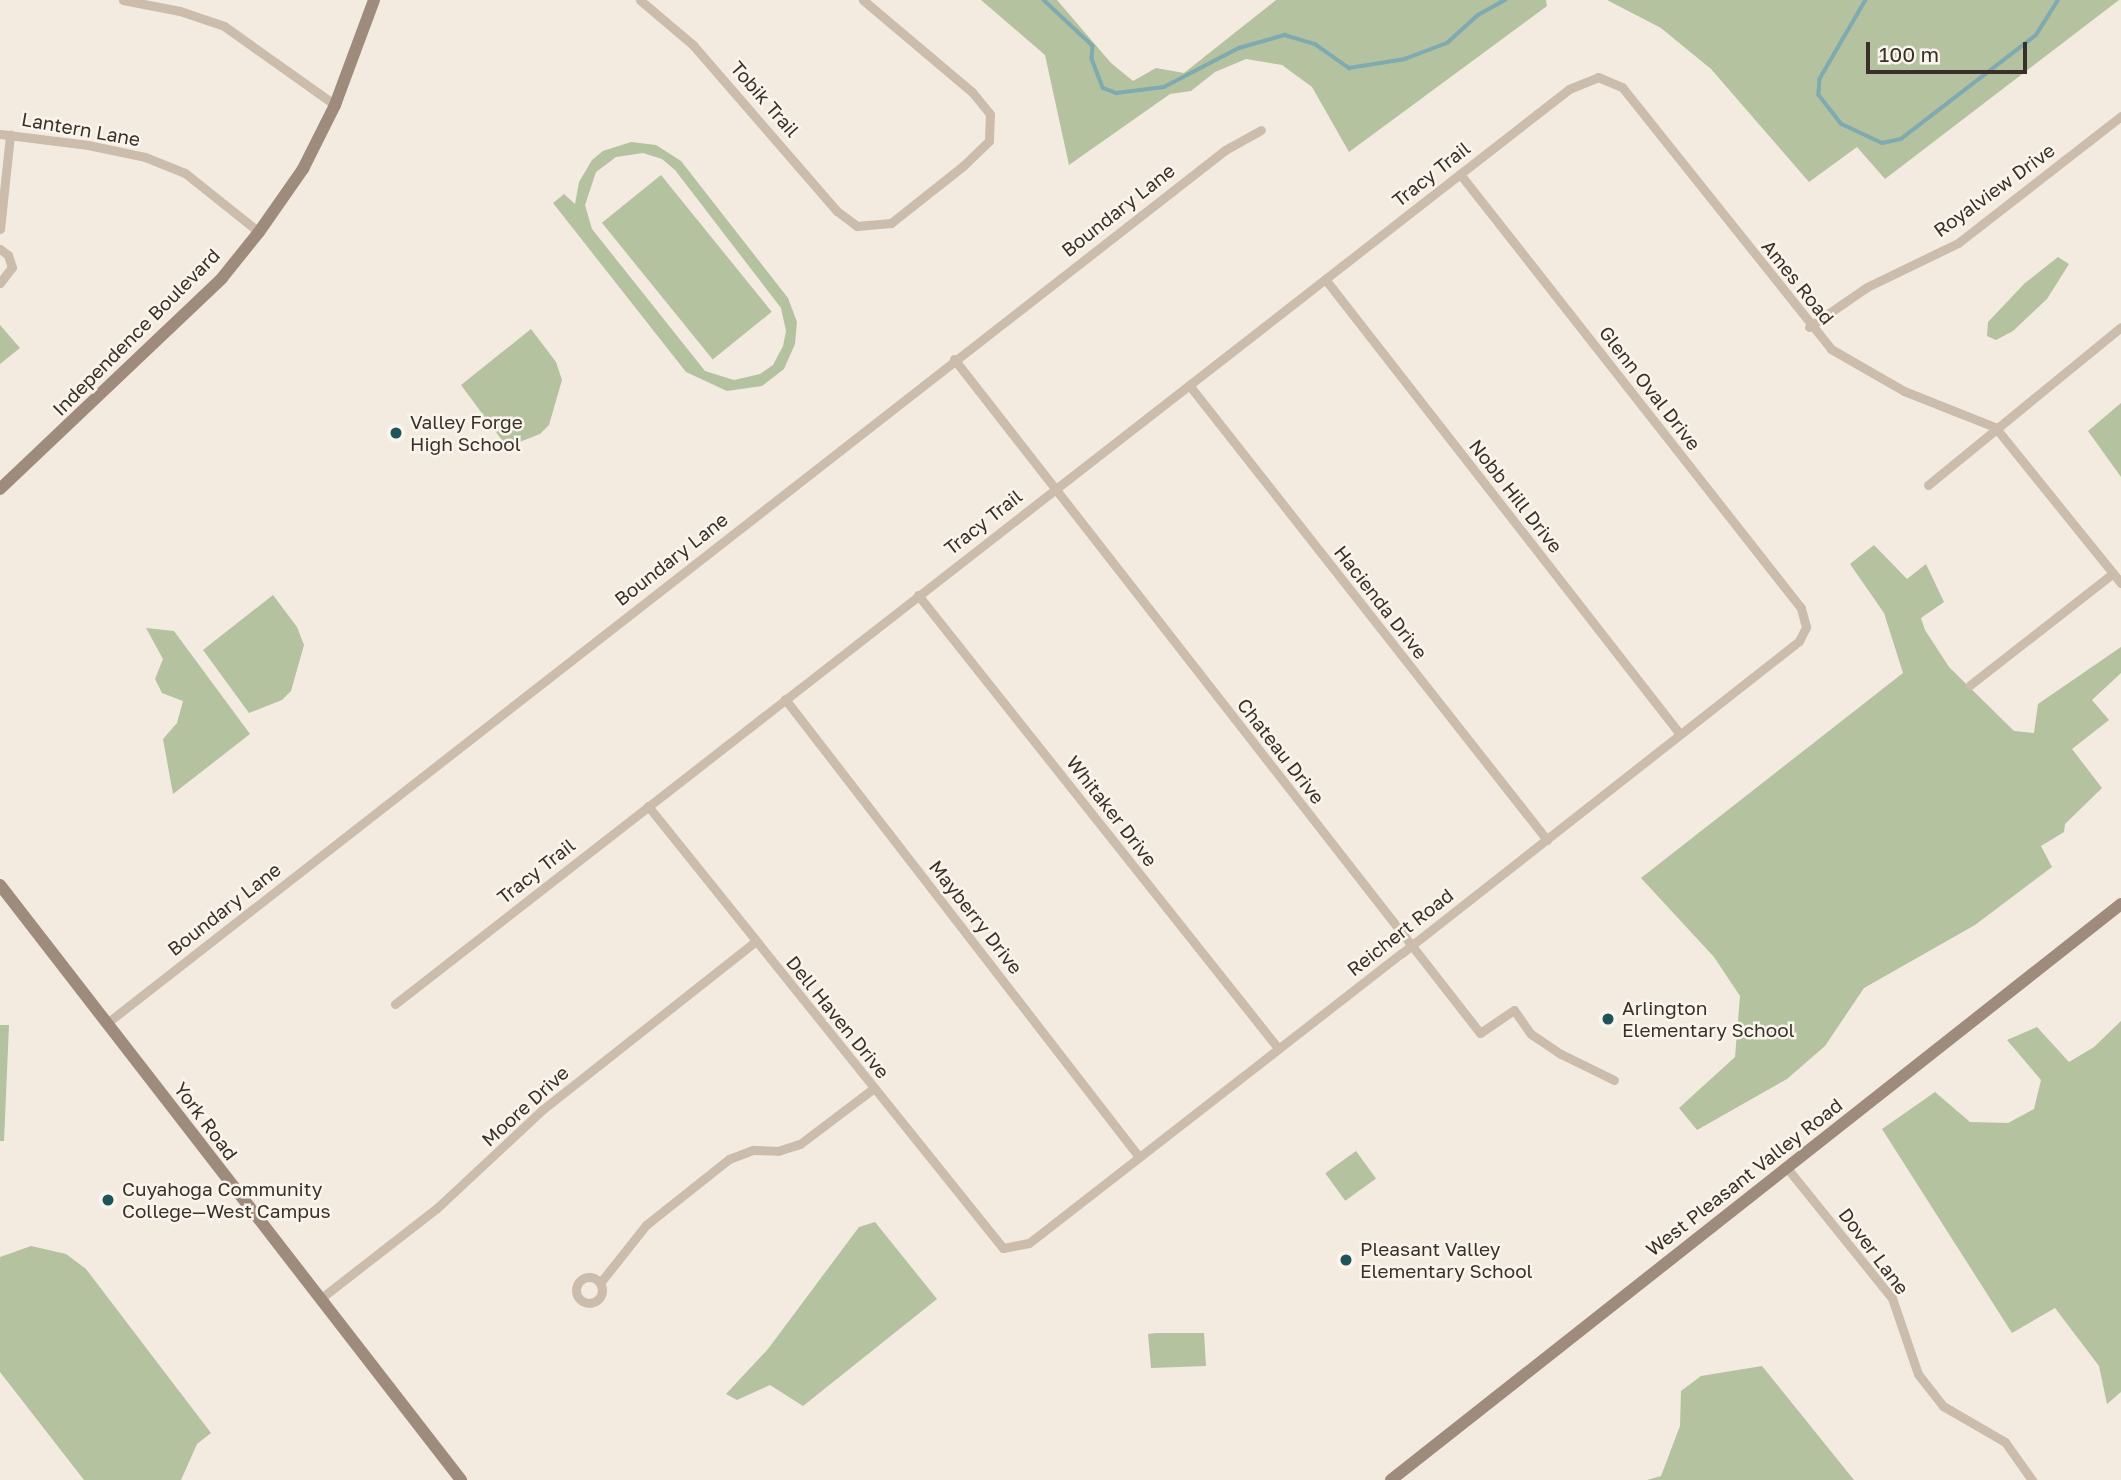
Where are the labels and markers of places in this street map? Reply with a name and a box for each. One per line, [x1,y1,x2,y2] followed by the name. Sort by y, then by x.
[410,411,523,455] place label: Valley Forge High School
[388,425,404,441] marker: Valley Forge High School
[1622,997,1795,1041] place label: Arlington Elementary School
[1600,1011,1616,1027] marker: Arlington Elementary School
[122,1178,331,1222] place label: Cuyahoga Community College—West Campus
[100,1192,116,1208] marker: Cuyahoga Community College—West Campus
[1360,1238,1533,1282] place label: Pleasant Valley Elementary School
[1338,1252,1354,1268] marker: Pleasant Valley Elementary School

